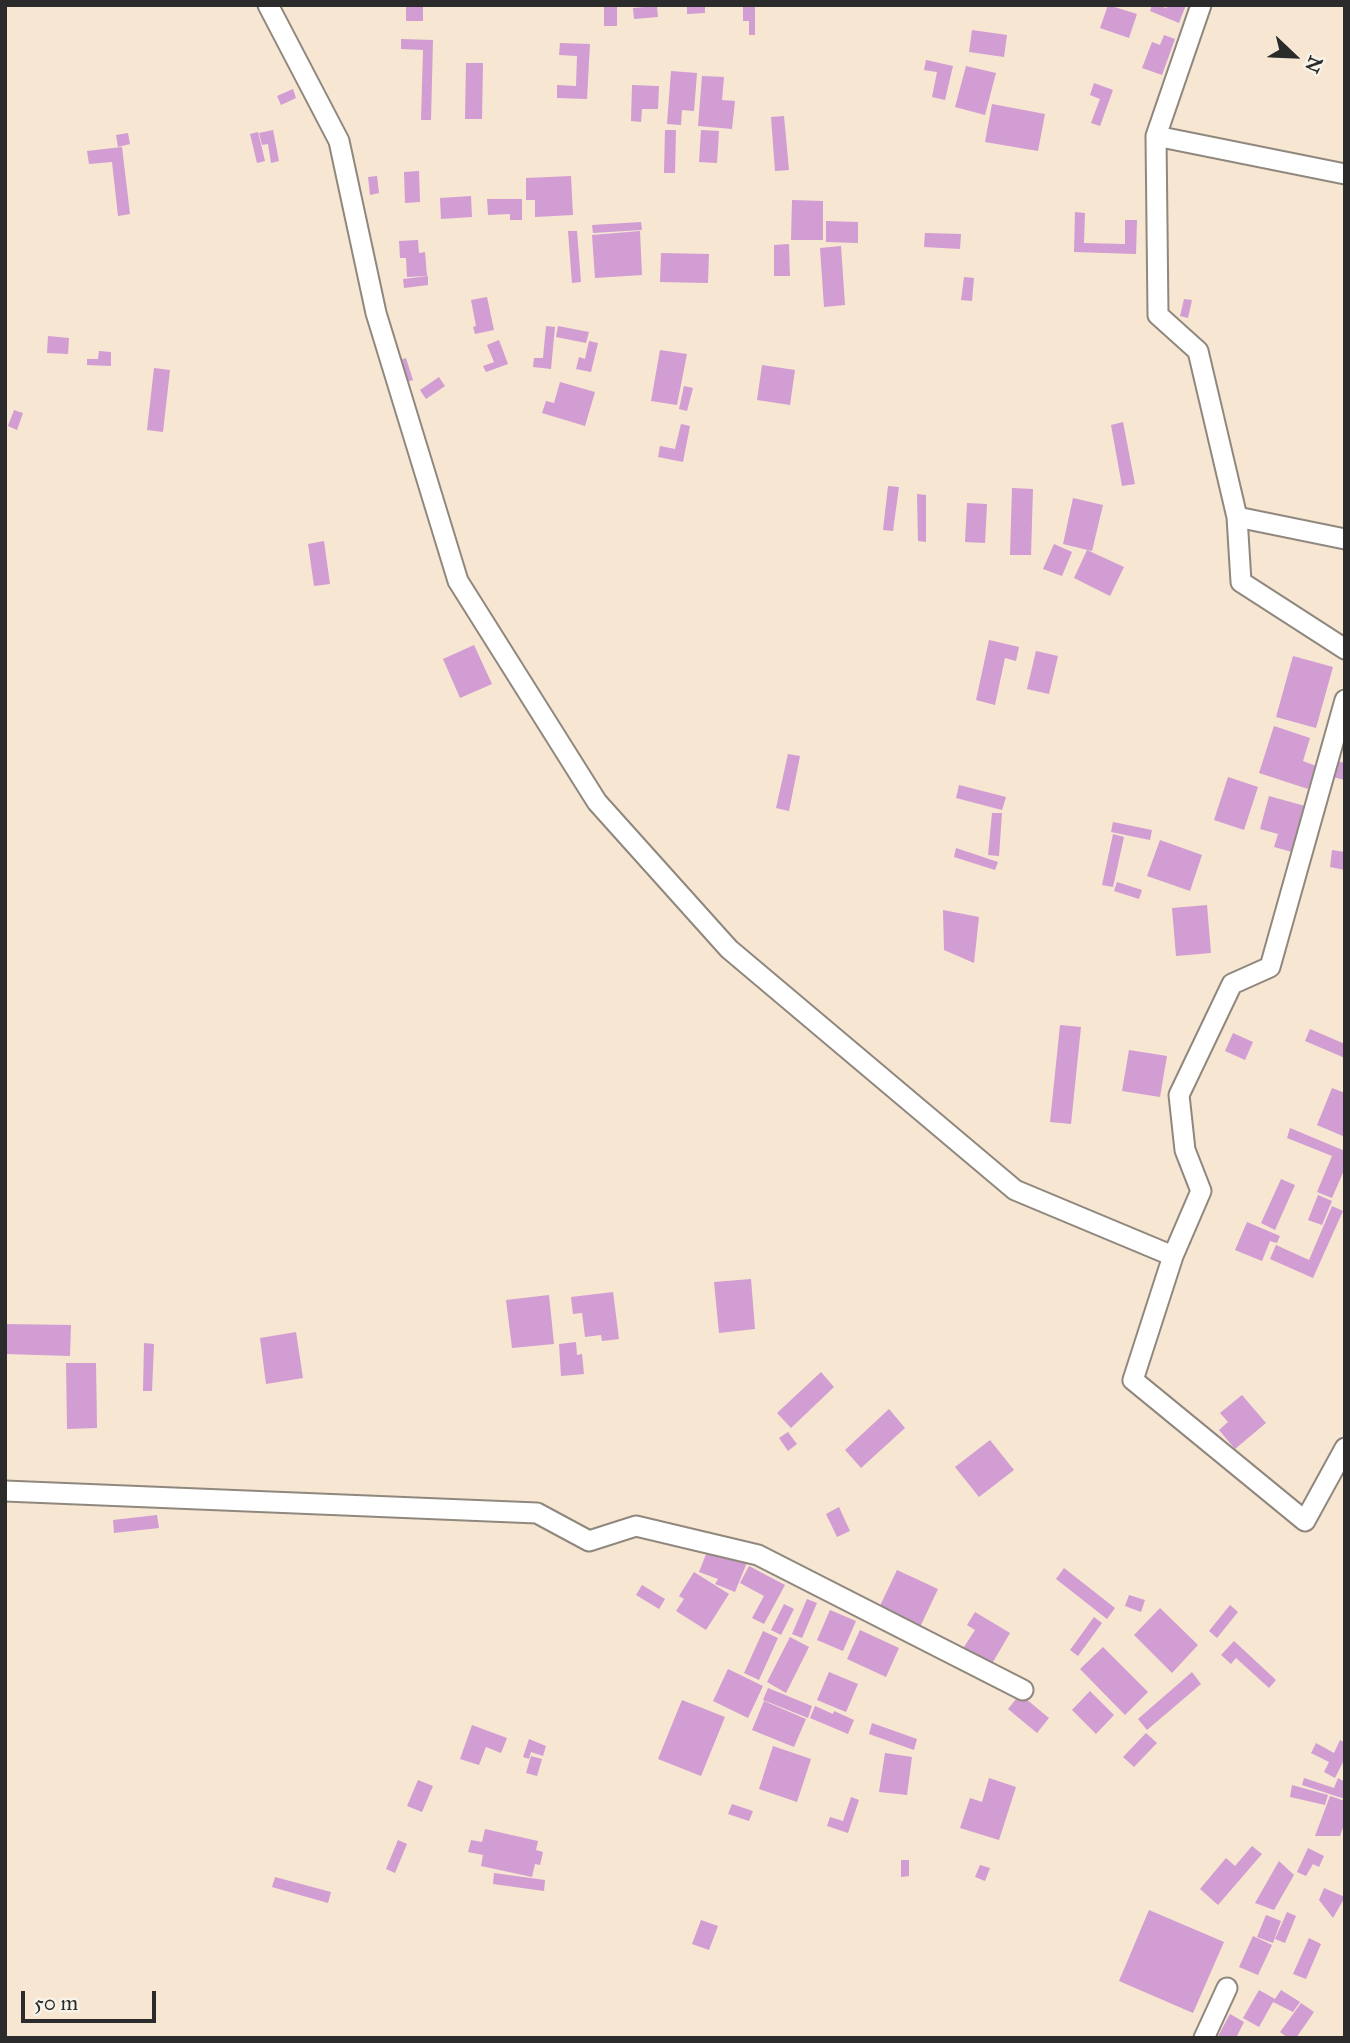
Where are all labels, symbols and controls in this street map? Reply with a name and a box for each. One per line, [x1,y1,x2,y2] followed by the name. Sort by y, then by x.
[1259,21,1329,91] north arrow
[1300,52,1328,76] text: N
[24,1976,159,2020] scale bar
[34,1990,78,2016] text: 50 m

